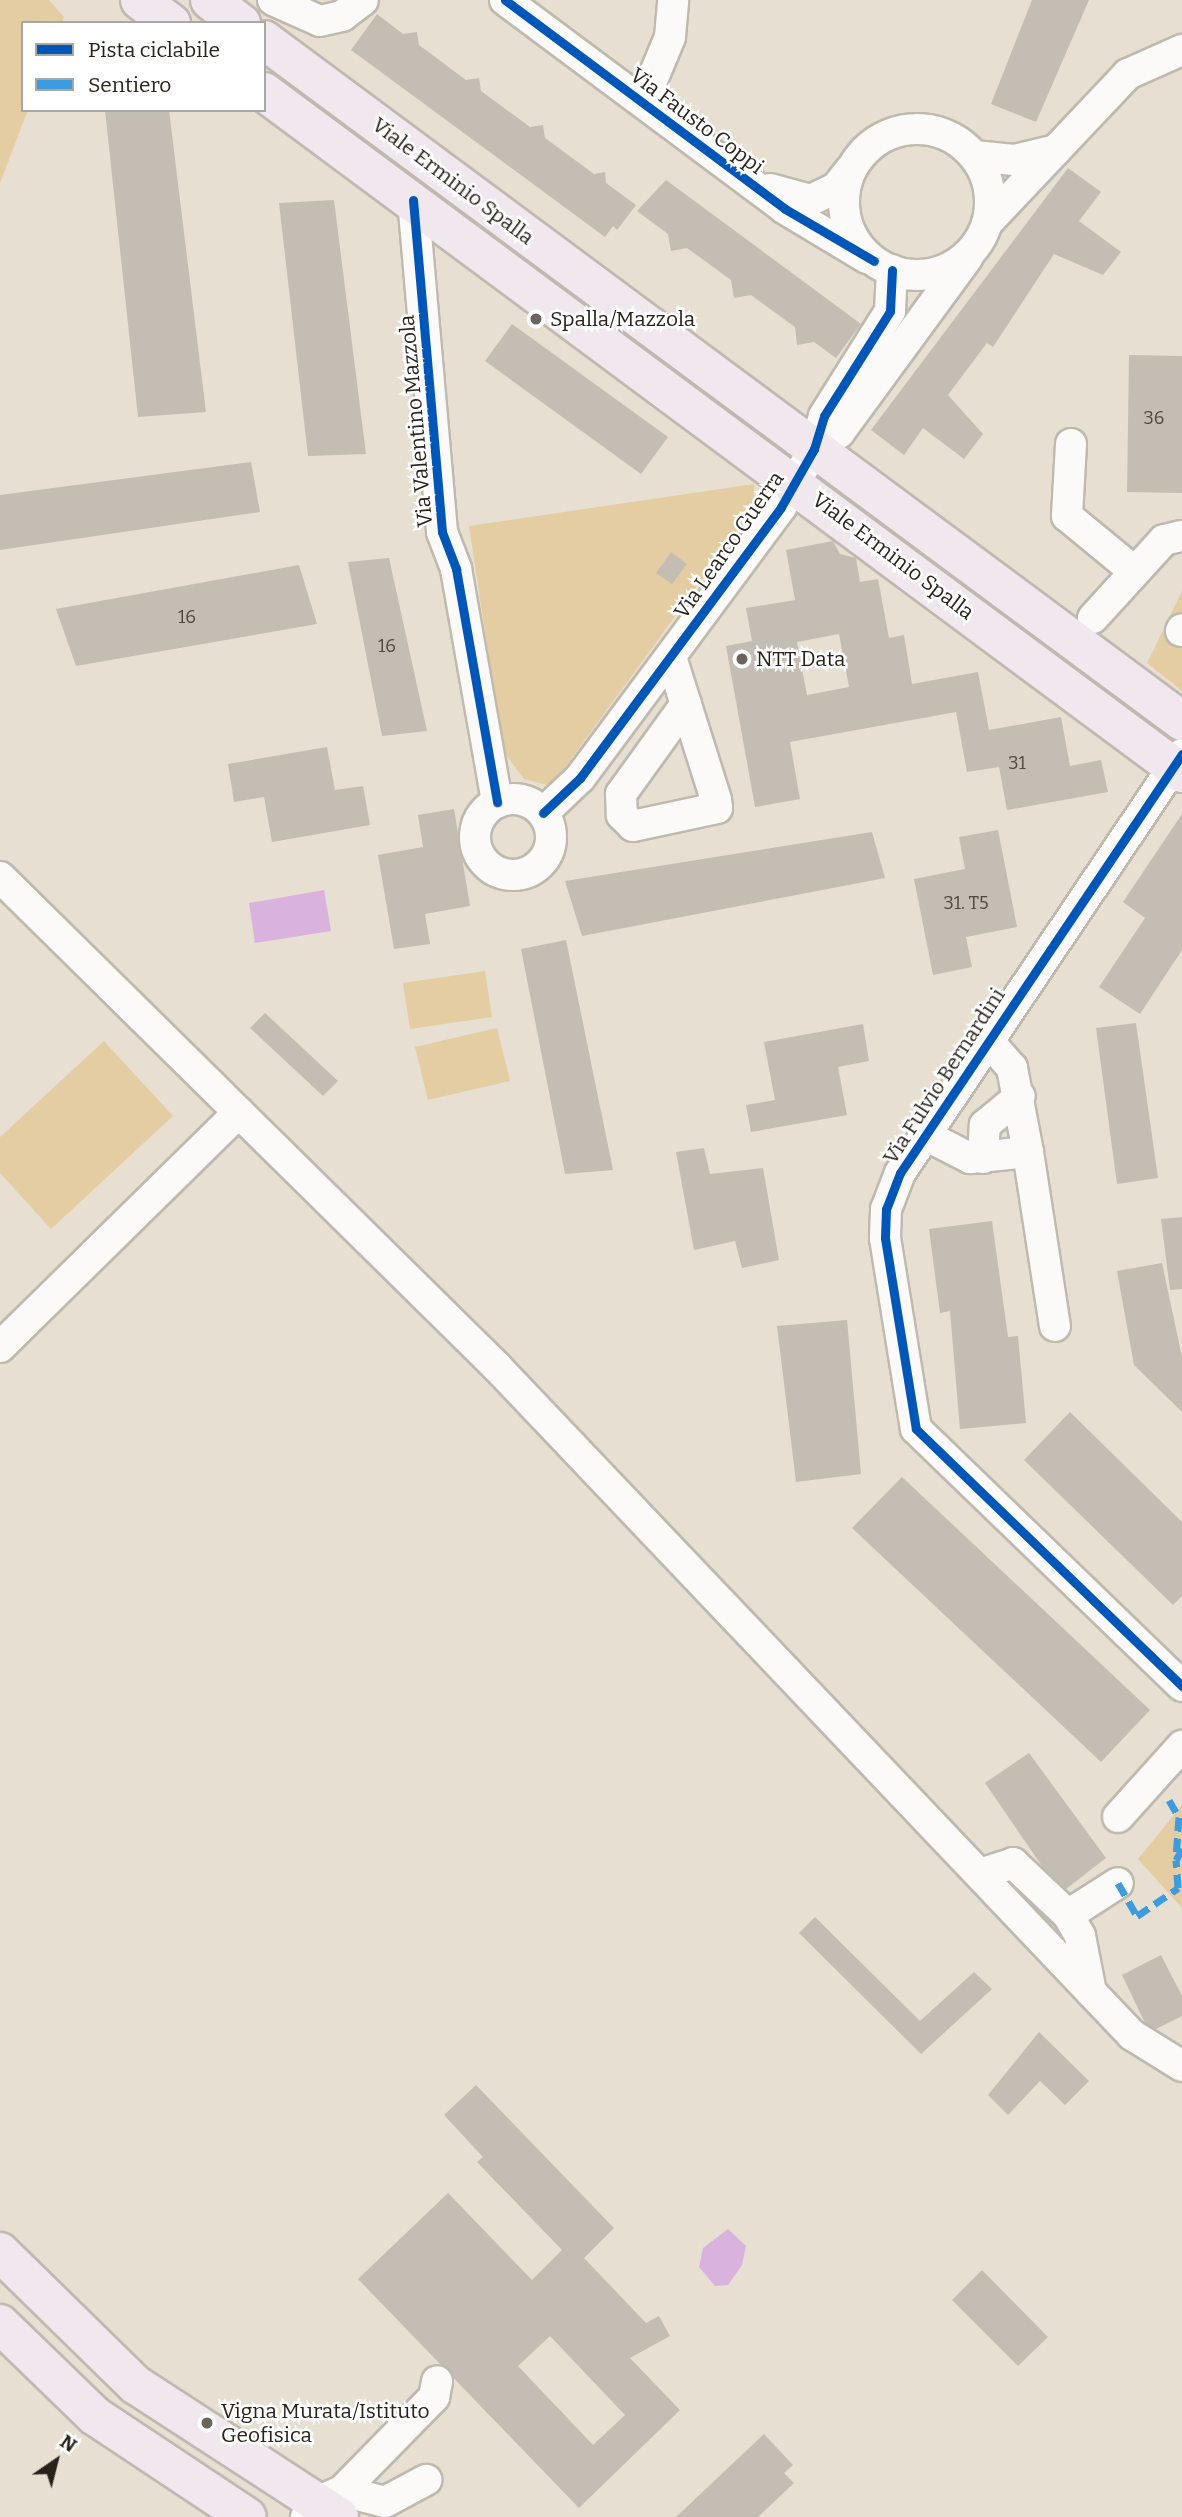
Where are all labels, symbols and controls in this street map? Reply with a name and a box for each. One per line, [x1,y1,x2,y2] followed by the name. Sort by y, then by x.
[21,21,266,112] legend
[88,37,220,63] text: Pista ciclabile
[625,63,769,179] street label: Via Fausto Coppi
[88,72,171,98] text: Sentiero
[367,112,539,250] street label: Viale Erminio Spalla
[550,306,695,332] place label: Spalla/Mazzola
[528,311,544,327] marker: Spalla/Mazzola
[394,314,438,528] street label: Via Valentino Mazzola
[1144,407,1164,429] house number: 36
[669,467,789,623] street label: Via Learco Guerra
[807,487,979,625] street label: Viale Erminio Spalla
[178,606,196,628] house number: 16
[378,635,396,657] house number: 16
[756,646,846,672] place label: NTT Data
[734,651,750,667] marker: NTT Data
[1008,752,1026,774] house number: 31
[943,892,989,914] house number: 31. T5
[878,983,1010,1169] street label: Via Fulvio Bernardini
[221,2398,430,2448] place label: Vigna Murata/Istituto Geofisica
[199,2415,215,2431] marker: Vigna Murata/Istituto Geofisica
[21,2426,91,2496] north arrow
[56,2430,81,2457] text: N

